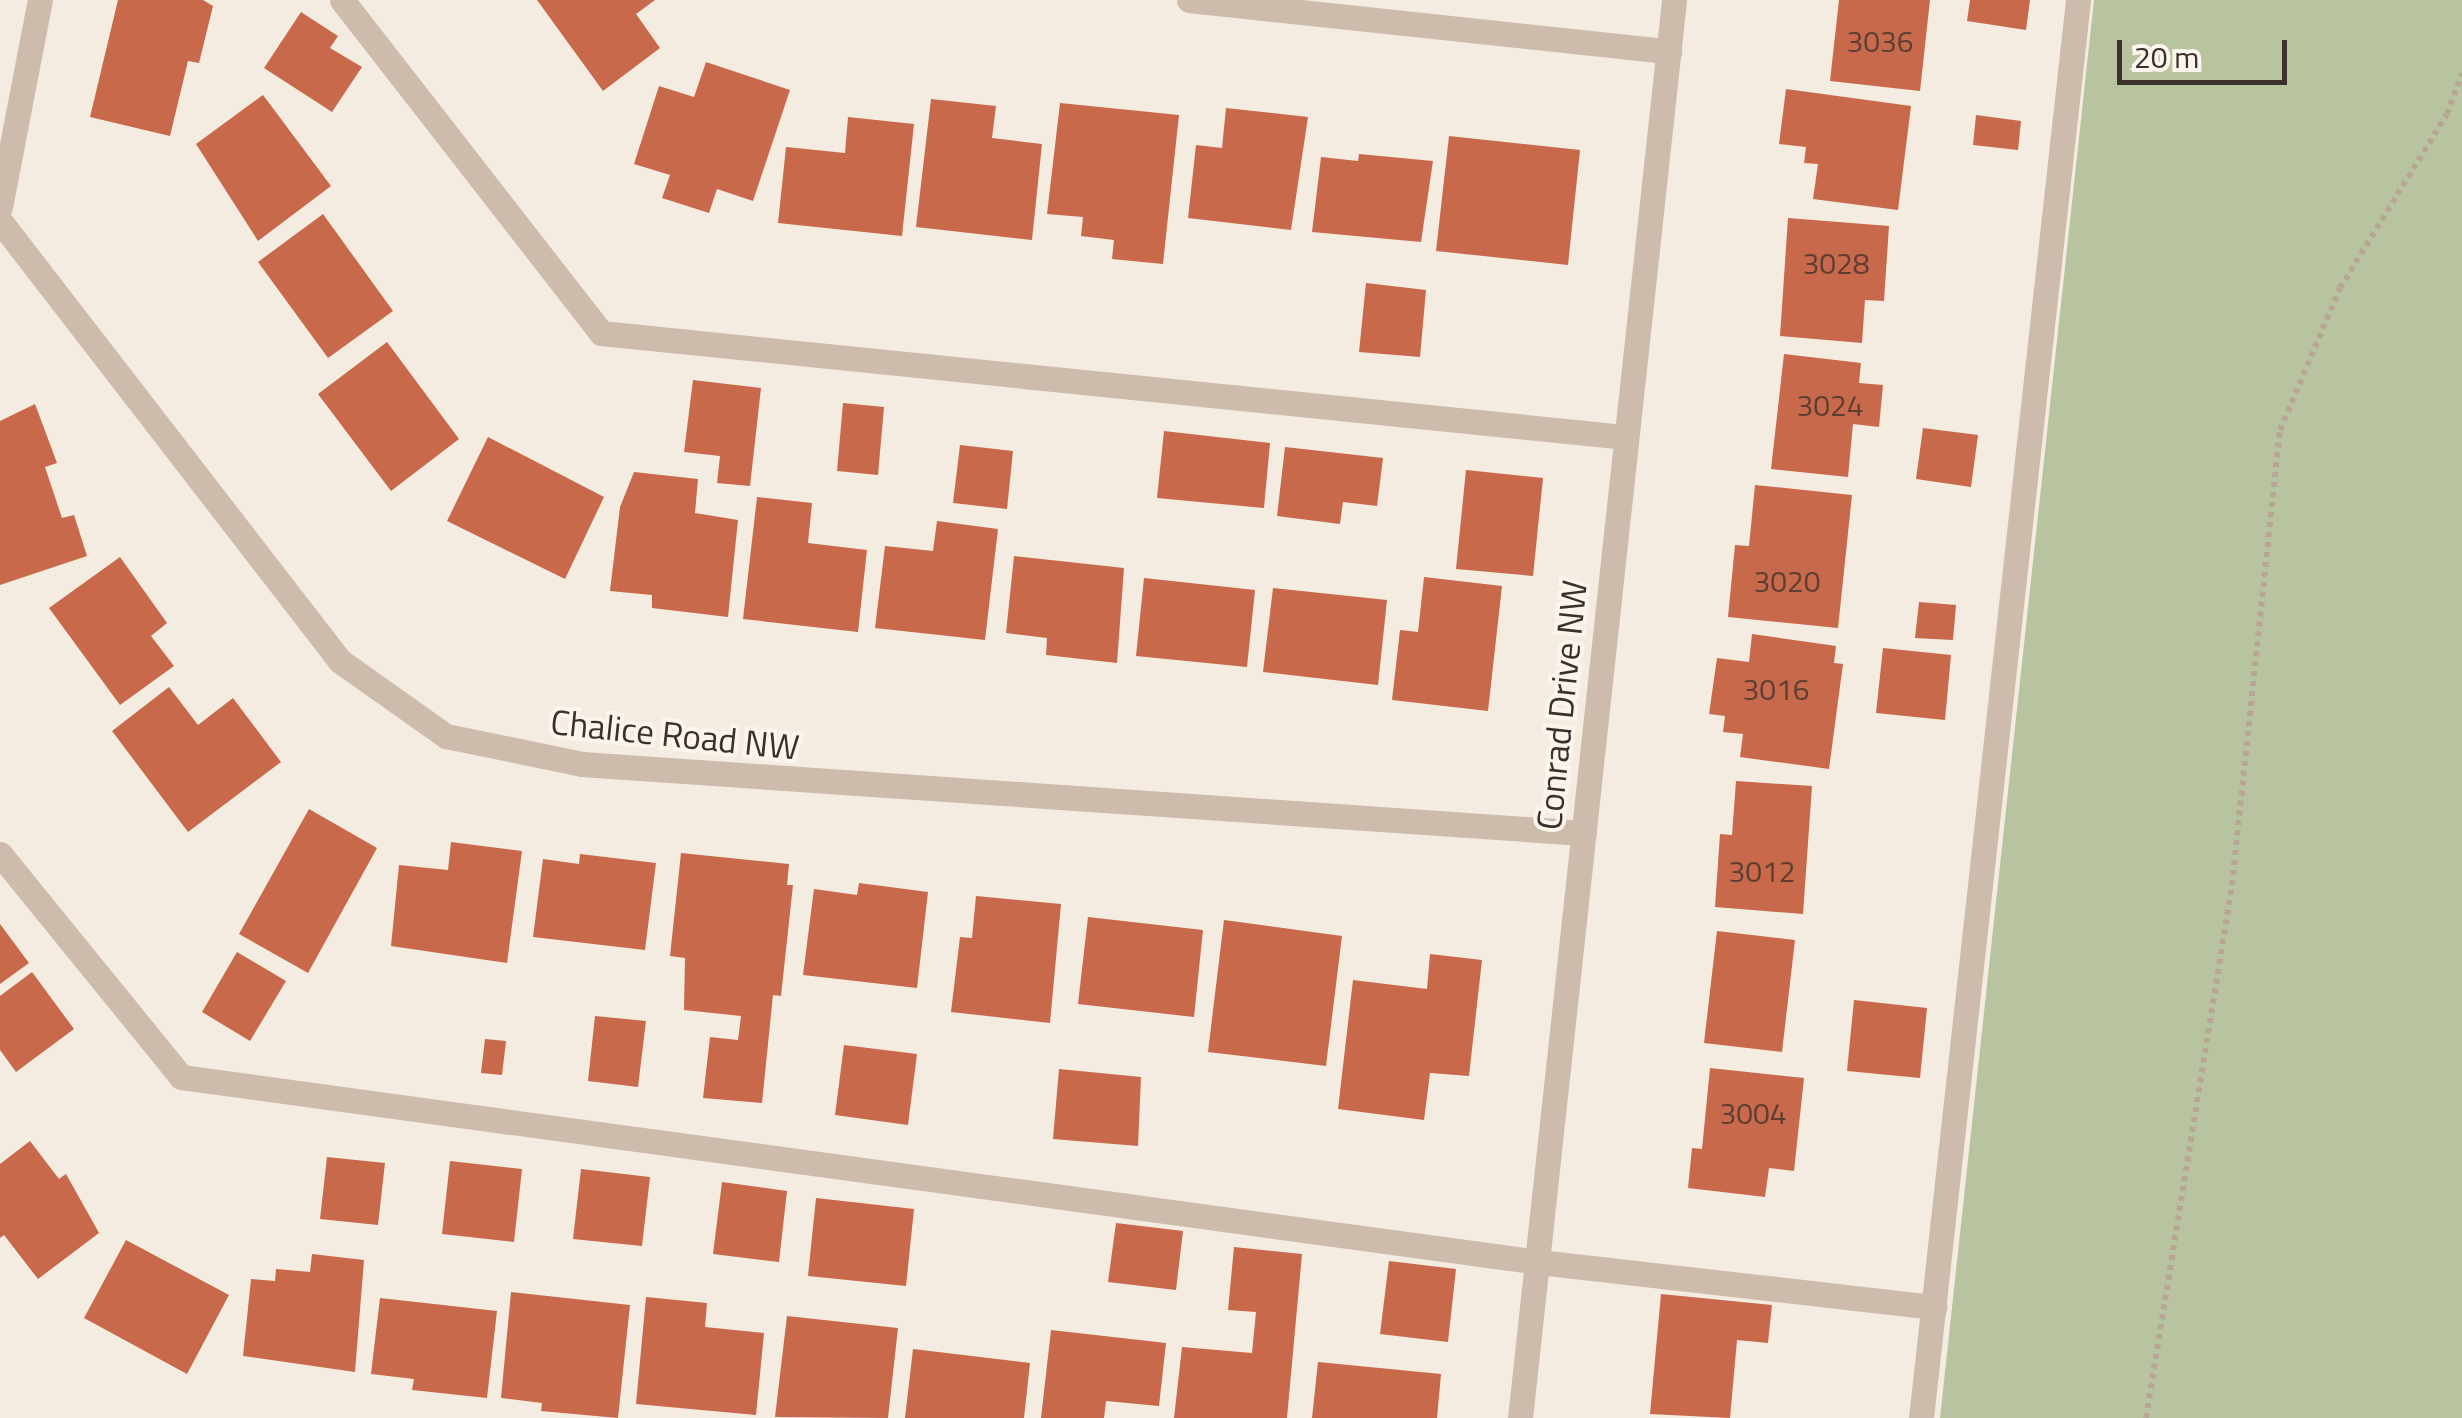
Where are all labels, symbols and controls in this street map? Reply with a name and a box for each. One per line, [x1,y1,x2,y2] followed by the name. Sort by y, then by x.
[2122,20,2292,82] scale bar
[1846,23,1914,59] house number: 3036
[2134,34,2199,80] text: 20 m
[1802,245,1870,281] house number: 3028
[1796,387,1864,423] house number: 3024
[1753,563,1821,599] house number: 3020
[1527,578,1595,832] street label: Conrad Drive NW
[1742,671,1810,707] house number: 3016
[549,700,801,768] street label: Chalice Road NW
[1728,853,1796,889] house number: 3012
[1719,1095,1787,1131] house number: 3004

